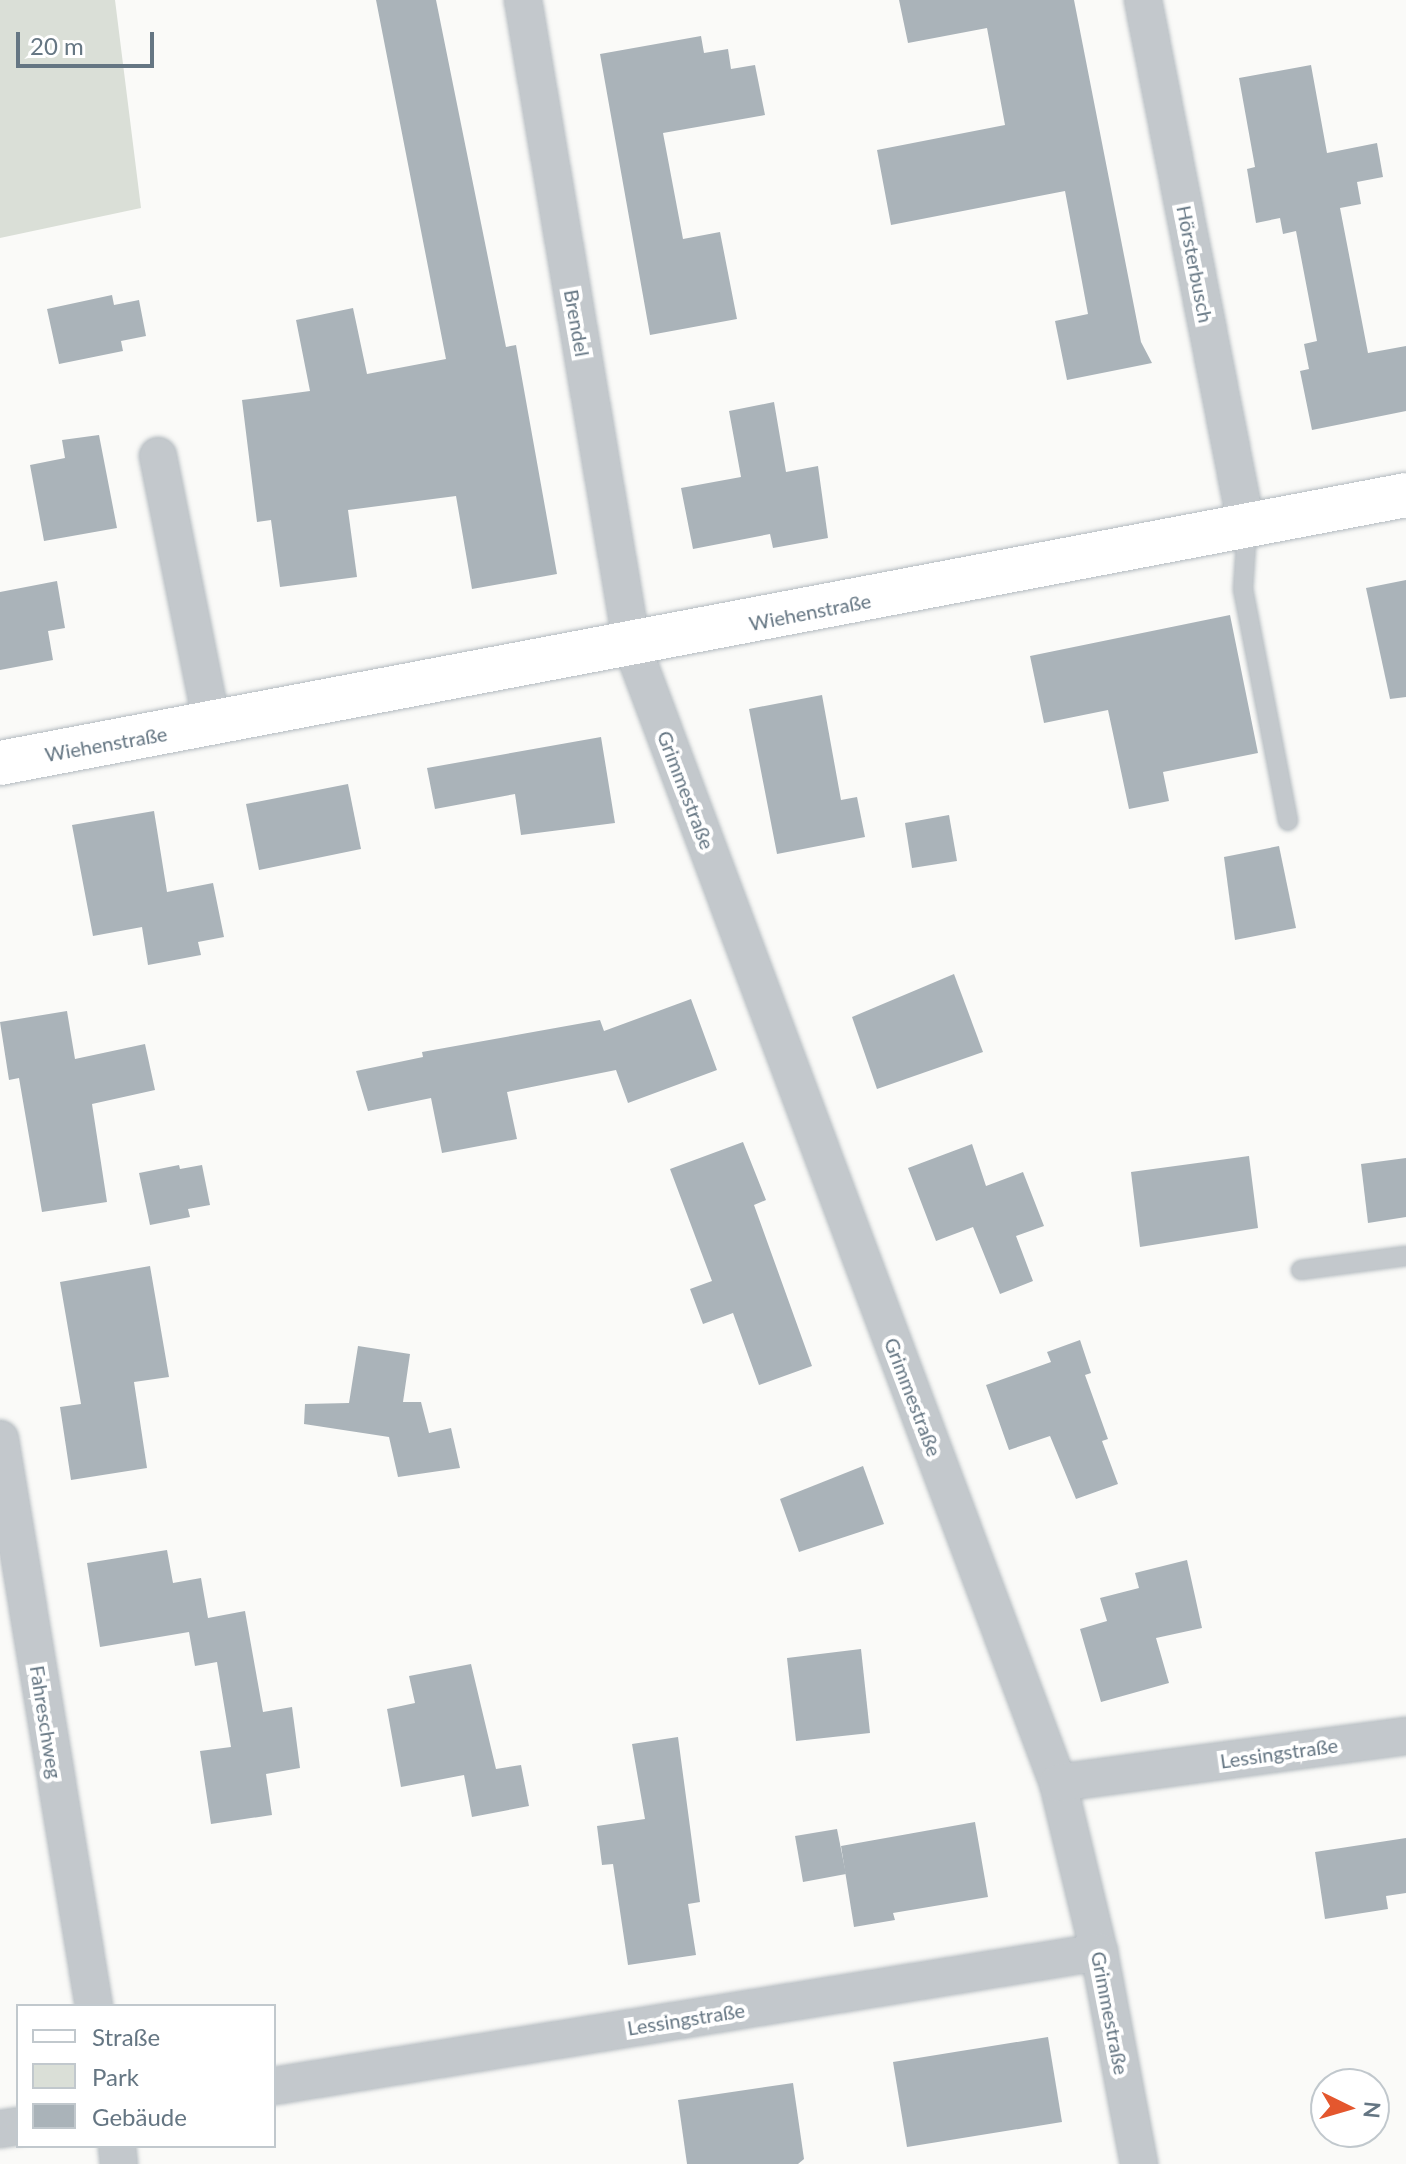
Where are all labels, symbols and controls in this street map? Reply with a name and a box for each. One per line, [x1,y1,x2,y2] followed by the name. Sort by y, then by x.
[20,16,158,66] scale bar
[30,31,84,60] text: 20 m
[1172,203,1218,325] street label: Hörsterbusch
[559,288,595,358] street label: Brendel
[747,588,873,636] street label: Wiehenstraße
[43,721,169,767] street label: Wiehenstraße
[652,727,720,853] street label: Grimmestraße
[879,1334,947,1460] street label: Grimmestraße
[25,1664,67,1780] street label: Fahreschweg
[1218,1733,1340,1773] street label: Lessingstraße
[1086,1949,1134,2077] street label: Grimmestraße
[625,1998,747,2040] street label: Lessingstraße
[16,2004,276,2148] legend
[92,2022,160,2051] text: Straße
[92,2062,139,2091] text: Park
[1310,2068,1390,2148] north arrow
[1358,2100,1387,2120] text: N
[92,2102,187,2131] text: Gebäude

